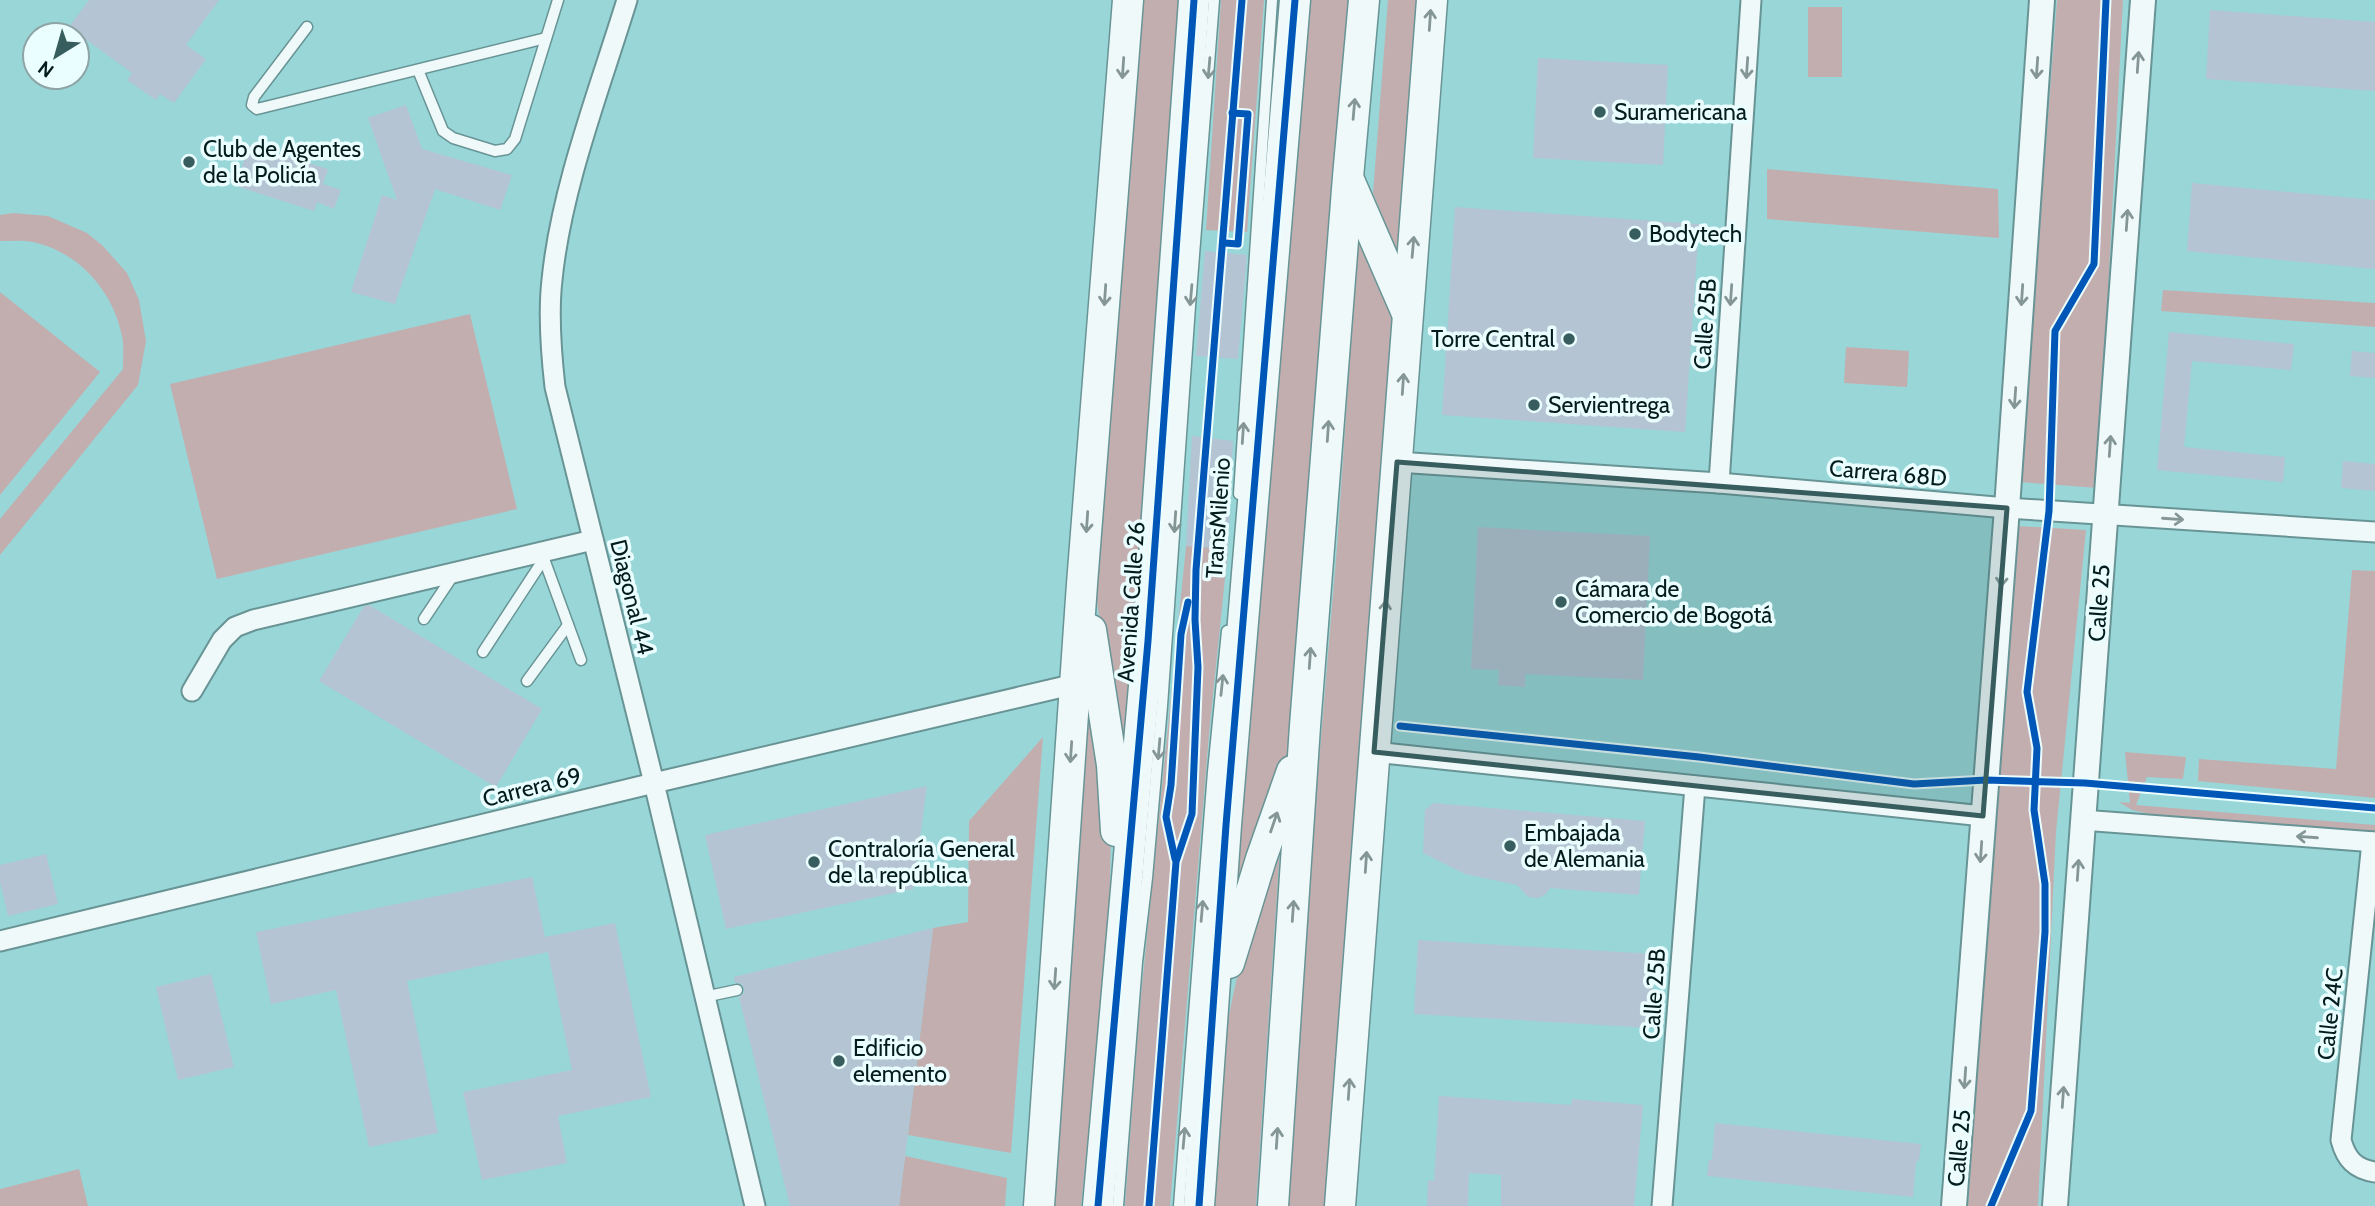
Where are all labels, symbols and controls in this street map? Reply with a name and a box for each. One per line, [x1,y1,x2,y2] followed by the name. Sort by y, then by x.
[1424,9,1437,32] one-way arrow
[21,21,91,91] north arrow
[2132,51,2145,74] one-way arrow
[34,56,58,82] text: N
[1116,56,1129,79] one-way arrow
[1202,56,1215,79] one-way arrow
[1740,56,1753,79] one-way arrow
[2030,56,2043,79] one-way arrow
[1348,98,1361,121] one-way arrow
[1614,98,1747,126] place label: Suramericana
[1592,104,1608,120] marker: Suramericana
[203,135,361,189] place label: Club de Agentes de la Policía
[181,154,197,170] marker: Club de Agentes de la Policía
[2120,208,2133,231] one-way arrow
[1649,220,1742,248] place label: Bodytech
[1627,226,1643,242] marker: Bodytech
[1407,236,1420,259] one-way arrow
[1688,277,1722,370] street label: Calle 25B
[1098,283,1111,306] one-way arrow
[1184,283,1197,306] one-way arrow
[1725,283,1738,306] one-way arrow
[2015,283,2028,306] one-way arrow
[1431,325,1556,353] place label: Torre Central
[1561,331,1577,347] marker: Torre Central
[1397,373,1410,396] one-way arrow
[2008,387,2021,409] one-way arrow
[1548,391,1670,419] place label: Servientrega
[1526,397,1542,413] marker: Servientrega
[1322,420,1335,443] one-way arrow
[1237,423,1250,445] one-way arrow
[2104,436,2117,458] one-way arrow
[1828,454,1948,492] street label: Carrera 68D
[1200,457,1236,579] street label: TransMilenio
[1080,510,1093,532] one-way arrow
[1168,510,1181,533] one-way arrow
[2162,513,2184,526] one-way arrow
[1111,521,1151,683] street label: Avenida Calle 26
[604,537,660,657] street label: Diagonal 44
[2082,563,2116,643] street label: Calle 25
[1995,564,2008,587] one-way arrow
[1575,575,1772,629] place label: Cámara de Comercio de Bogotá
[1553,594,1569,610] marker: Cámara de Comercio de Bogotá
[1379,600,1392,622] one-way arrow
[1304,646,1317,669] one-way arrow
[1216,674,1229,696] one-way arrow
[1152,737,1165,759] one-way arrow
[1064,741,1077,763] one-way arrow
[480,761,584,813] street label: Carrera 69
[1269,811,1281,833] one-way arrow
[1524,819,1645,873] place label: Embajada de Alemania
[2296,830,2319,843] one-way arrow
[828,835,1015,889] place label: Contraloría General de la república
[1502,838,1518,854] marker: Embajada de Alemania
[1974,840,1987,862] one-way arrow
[1360,851,1373,874] one-way arrow
[806,854,822,870] marker: Contraloría General de la república
[2072,859,2085,882] one-way arrow
[1196,900,1209,923] one-way arrow
[1287,900,1300,923] one-way arrow
[1637,947,1671,1040] street label: Calle 25B
[2311,967,2349,1061] street label: Calle 24C
[1048,968,1061,990] one-way arrow
[853,1034,947,1088] place label: Edificio elemento
[831,1053,847,1069] marker: Edificio elemento
[1958,1067,1971,1090] one-way arrow
[1343,1078,1356,1101] one-way arrow
[2057,1086,2070,1109] one-way arrow
[1942,1108,1976,1188] street label: Calle 25
[1178,1127,1191,1150] one-way arrow
[1271,1127,1284,1150] one-way arrow

